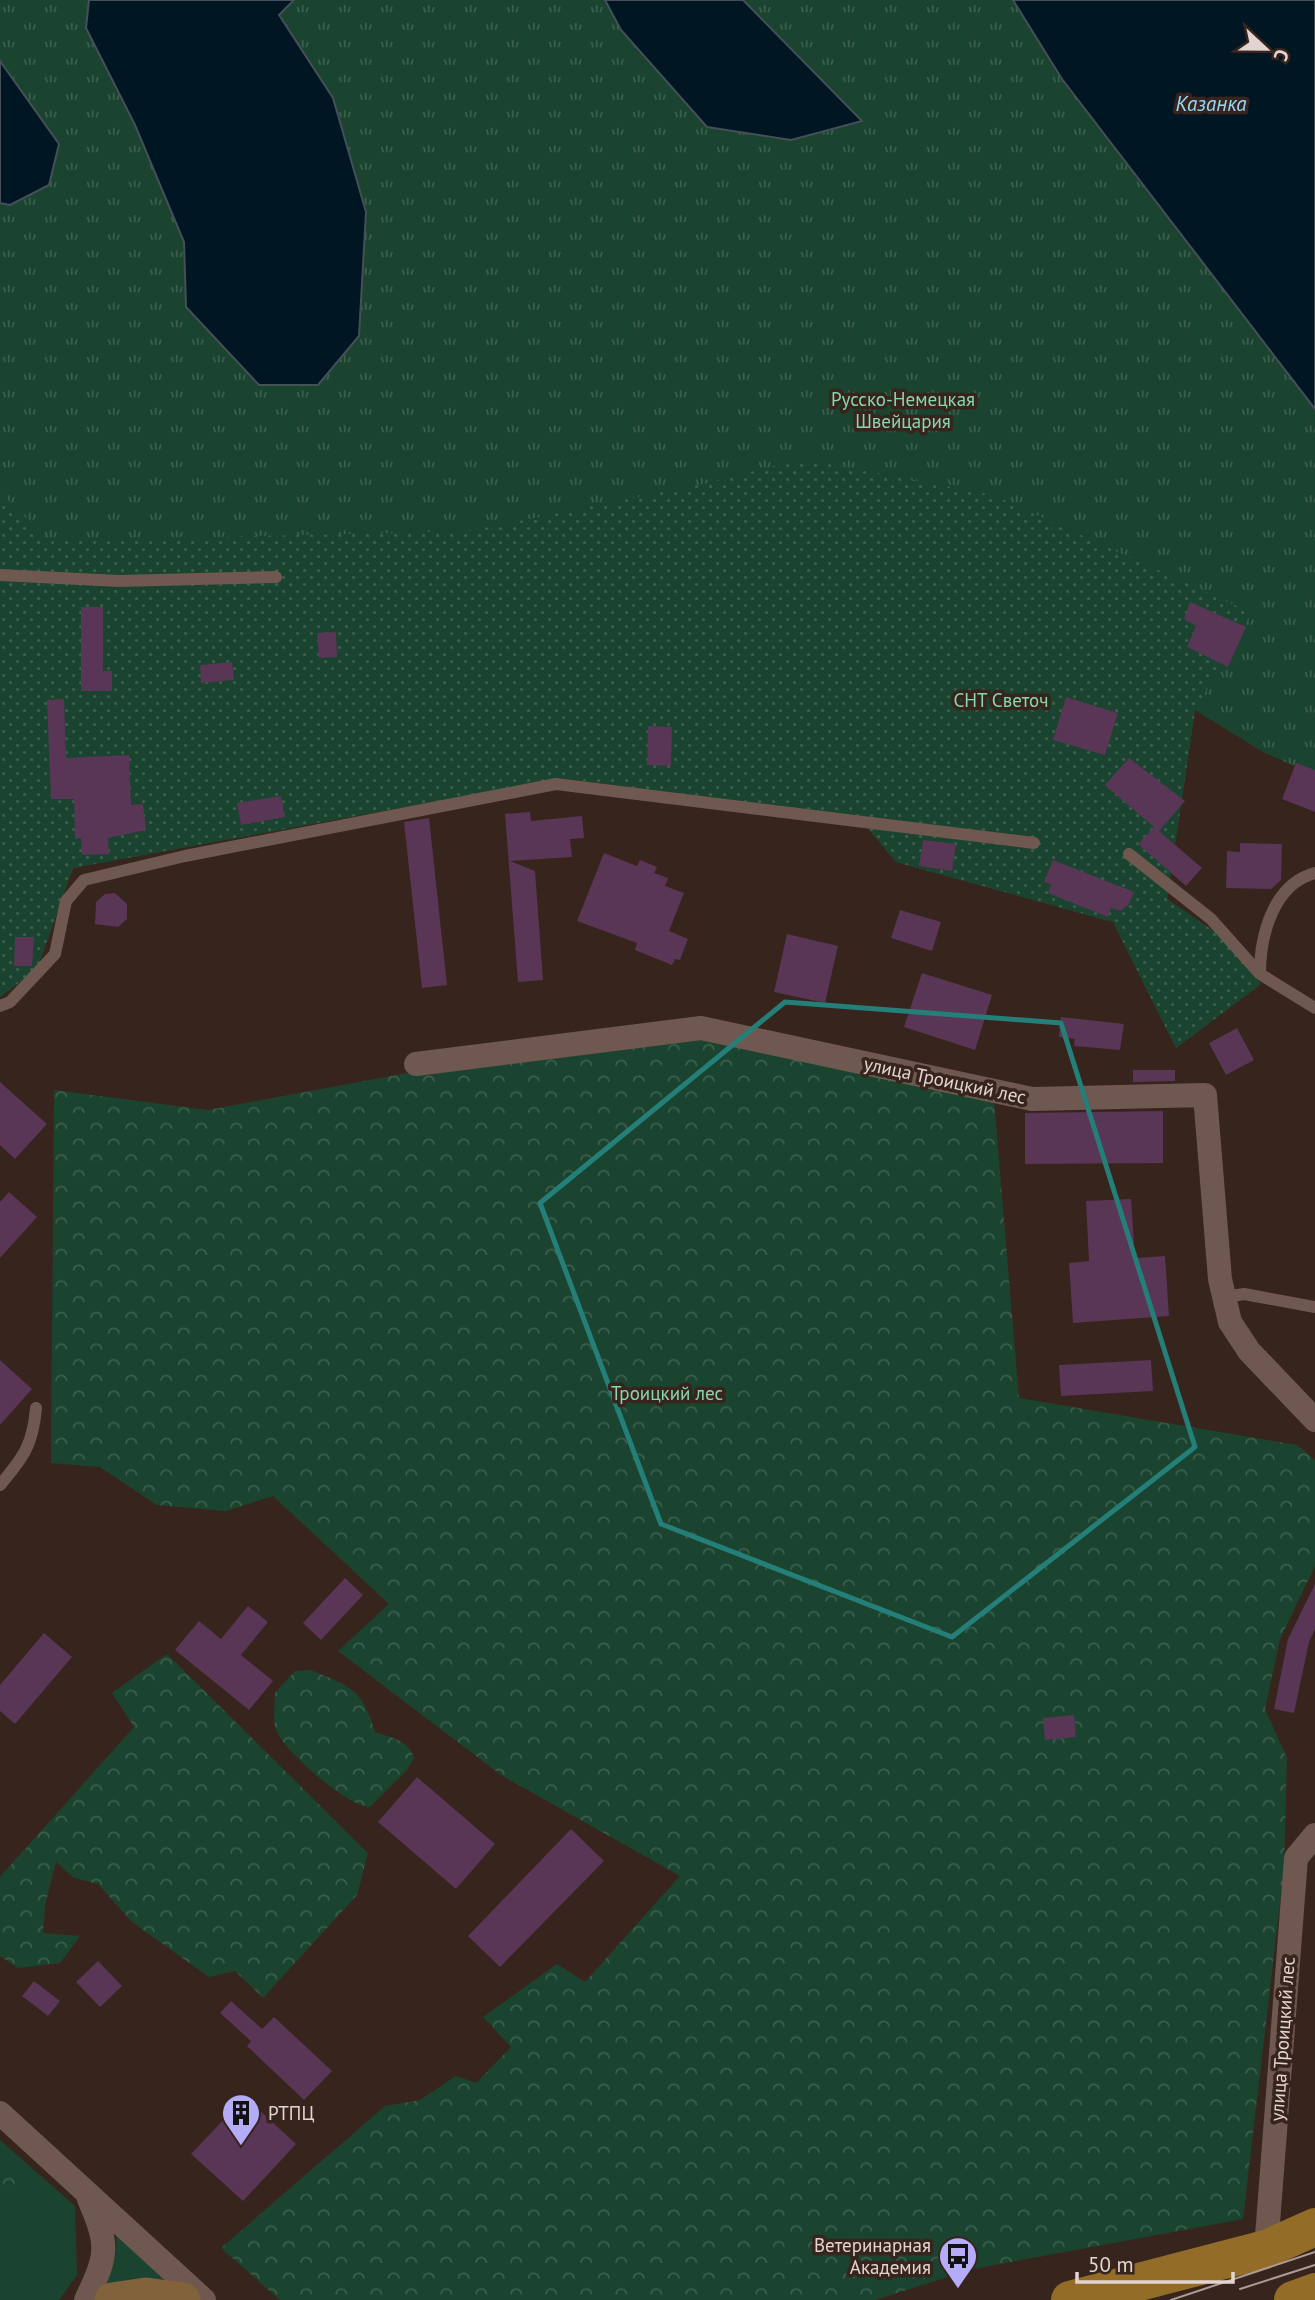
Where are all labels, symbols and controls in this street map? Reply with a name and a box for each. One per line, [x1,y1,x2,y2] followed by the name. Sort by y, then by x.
[1231,14,1301,84] north arrow
[1269,46,1295,65] text: С
[1175,90,1247,117] water label: Казанка
[831,387,975,433] park label: Русско-Немецкая Швейцария
[953,688,1049,712] park label: СНТ Светоч
[862,1051,1028,1109] street label: улица Троицкий лес
[611,1381,723,1405] park label: Троицкий лес
[1264,1956,1300,2122] street label: улица Троицкий лес
[220,2092,262,2147] building icon: РТПЦ
[268,2101,314,2125] place label: РТПЦ
[814,2233,931,2279] place label: Ветеринарная Академия
[937,2235,979,2290] bus stop icon: Ветеринарная Академия
[1077,2240,1233,2284] scale bar
[1088,2251,1134,2278] text: 50 m

